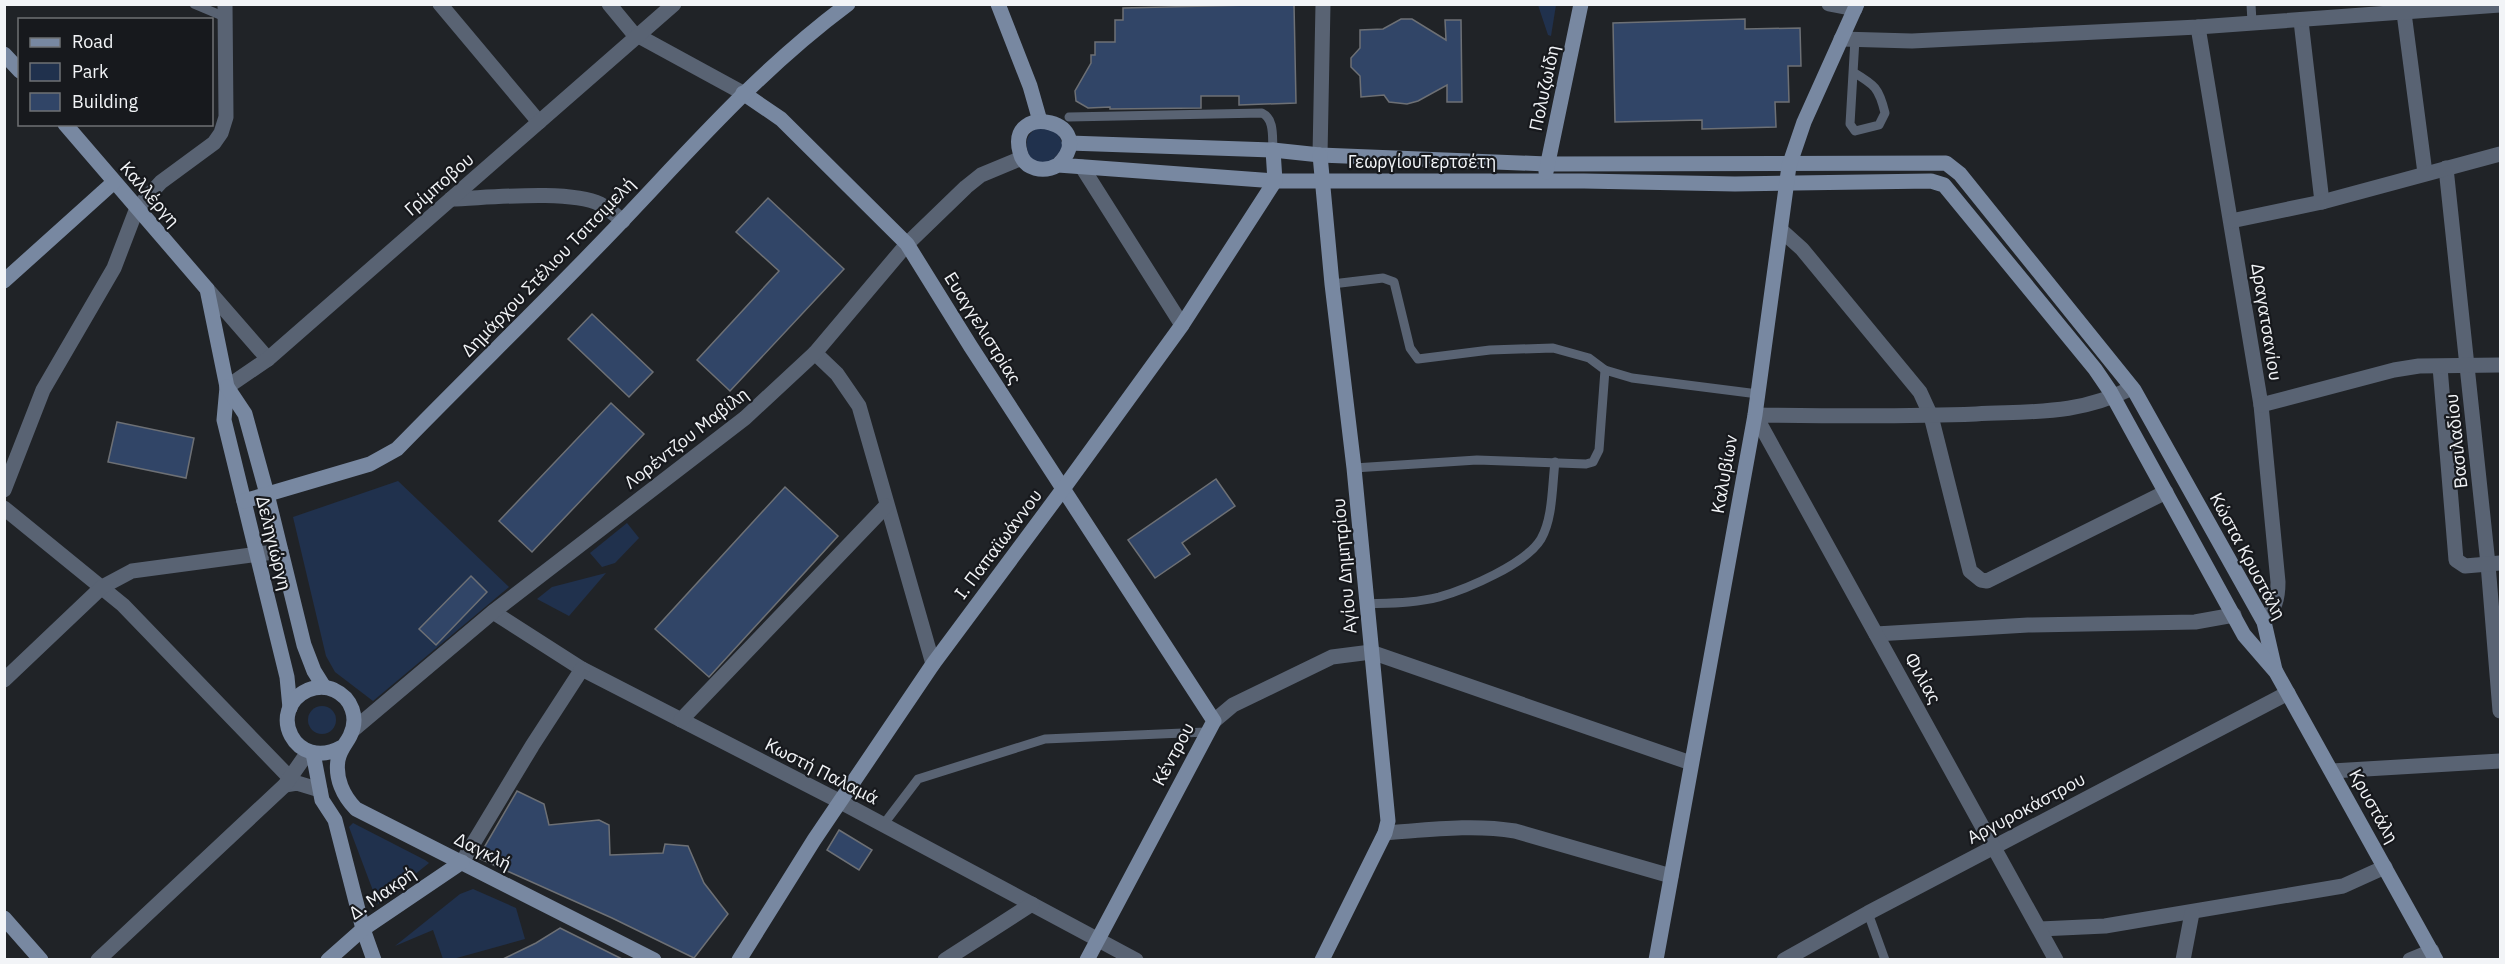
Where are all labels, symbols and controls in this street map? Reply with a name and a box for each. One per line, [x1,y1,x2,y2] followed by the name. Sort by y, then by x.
[18,18,213,126] legend
[72,30,113,53] text: Road
[1524,43,1564,133] street label: Πολυζωίδη
[72,60,109,83] text: Park
[72,90,139,113] text: Building
[399,147,479,221] street label: Γρίμποβου
[1348,150,1496,173] street label: ΓεωργίουΤερτσέτη
[115,156,185,232] street label: Καλλέργη
[456,172,640,362] street label: Δημάρχου Στέλιου Τσιτσιμελή
[2246,262,2288,382] street label: Δραγατσανίου
[939,268,1027,389] street label: Ευαγγελιστρίας
[619,382,753,494] street label: Λορέντζου Μαβίλη
[2440,392,2472,490] street label: Βασιλαδίου
[1706,433,1742,515] street label: Καλυβίων
[949,484,1047,604] street label: Ι. Παπαϊωάννου
[2205,489,2291,623] street label: Κώστα Κρυστάλη
[251,493,297,593] street label: Δεληγιώργη
[1327,497,1361,635] street label: Αγίου Δημητρίου
[1900,648,1947,708] street label: Φιλίας
[1147,718,1199,790] street label: Κέντρου
[761,732,883,810] street label: Κωστή Παλαμά
[2344,765,2404,847] street label: Κρυστάλη
[1963,767,2089,849] street label: Αργυροκάστρου
[451,827,515,875] street label: Δαγκλή
[344,862,420,924] street label: Δ. Μακρή

